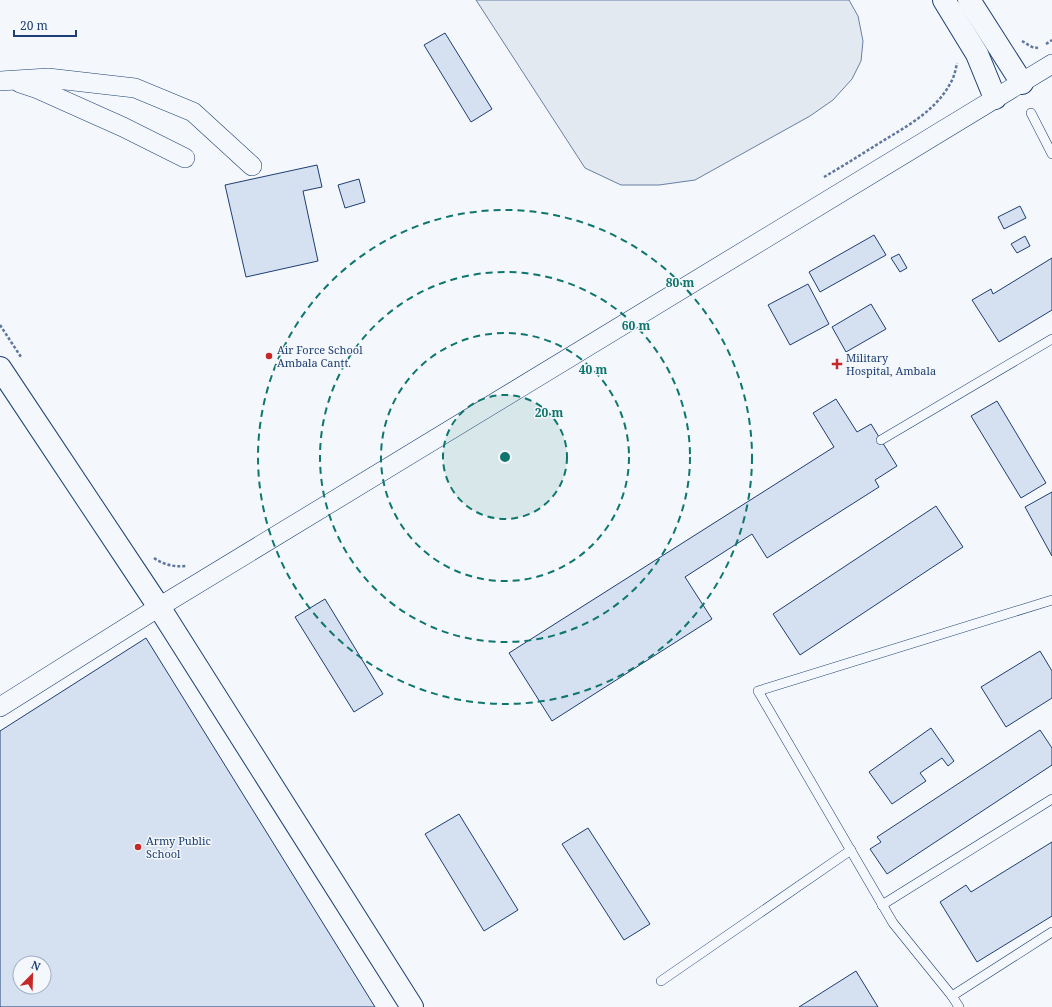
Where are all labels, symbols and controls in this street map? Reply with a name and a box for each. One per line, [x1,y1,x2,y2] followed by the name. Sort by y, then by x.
[14,12,76,38] scale bar
[20,17,48,34] text: 20 m
[666,274,694,291] text: 80 m
[622,317,650,334] text: 60 m
[277,342,363,370] place label: Air Force School Ambala Cantt.
[846,350,936,378] place label: Military Hospital, Ambala
[264,351,274,361] marker: Air Force School Ambala Cantt.
[831,358,843,370] marker: Military Hospital, Ambala
[579,361,607,378] text: 40 m
[535,404,563,421] text: 20 m
[498,450,512,464] centre of rings
[146,833,211,861] place label: Army Public School
[133,842,143,852] marker: Army Public School
[12,955,52,995] north arrow
[29,957,43,974] text: N

